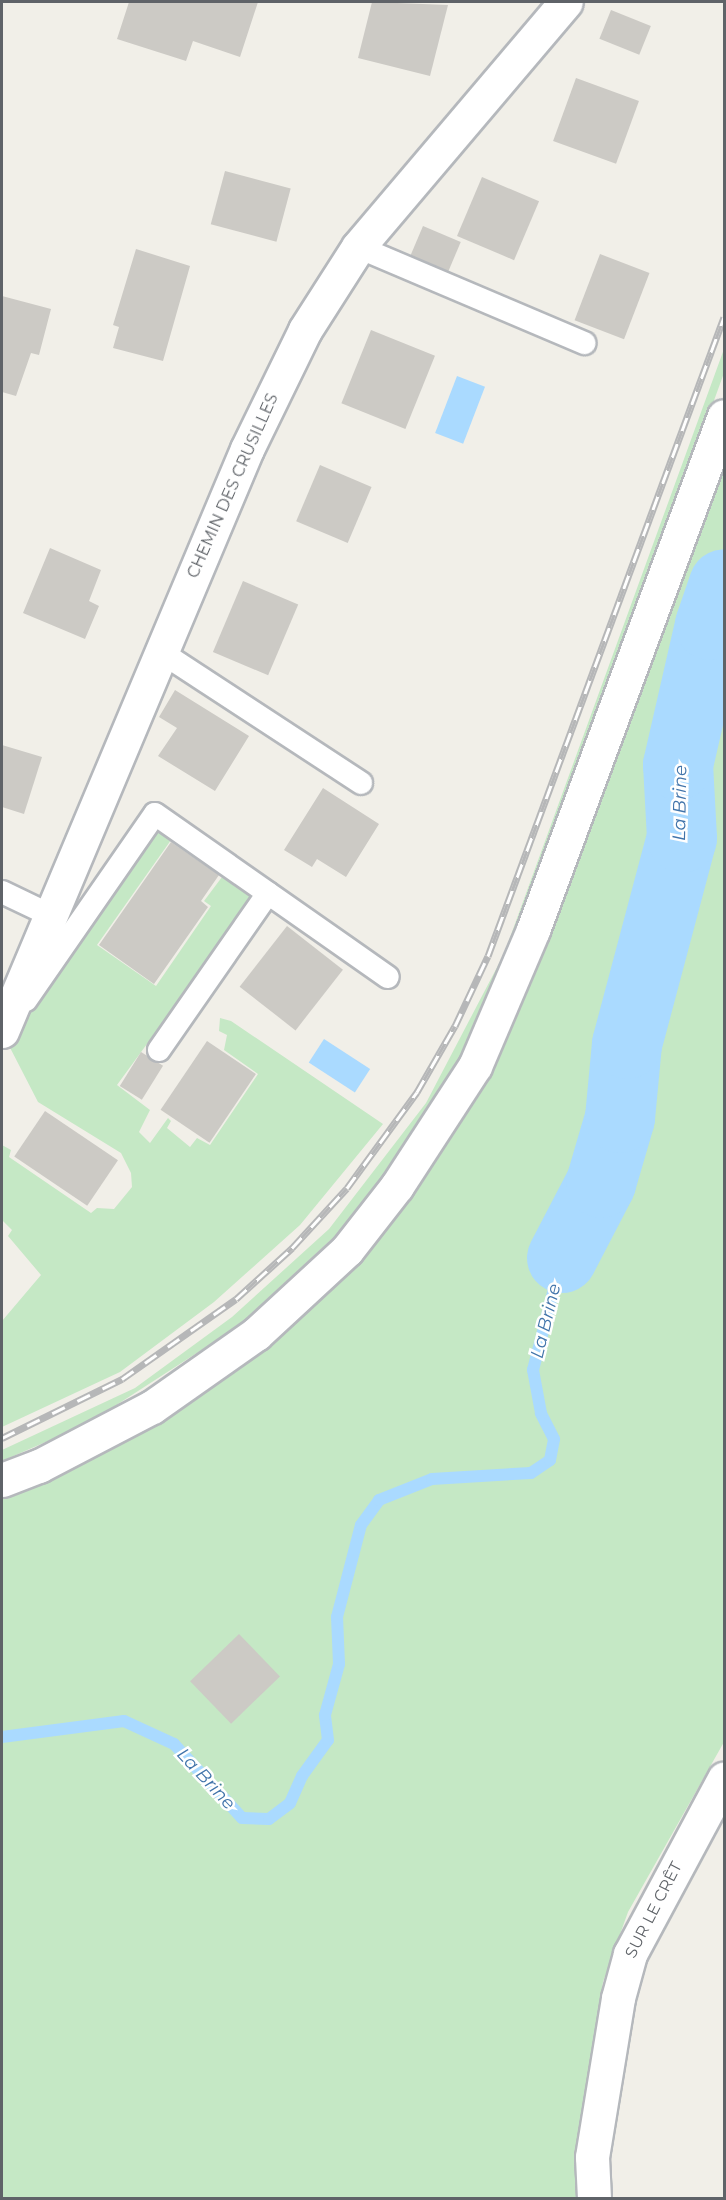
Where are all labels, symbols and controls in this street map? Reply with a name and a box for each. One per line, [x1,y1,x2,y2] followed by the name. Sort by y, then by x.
[184,391,282,581] street label: CHEMIN DES CRUSILLES
[669,765,691,841] water label: La Brine
[526,1282,566,1360] water label: La Brine
[172,1744,240,1814] water label: La Brine
[622,1859,686,1961] street label: SUR LE CRÊT

